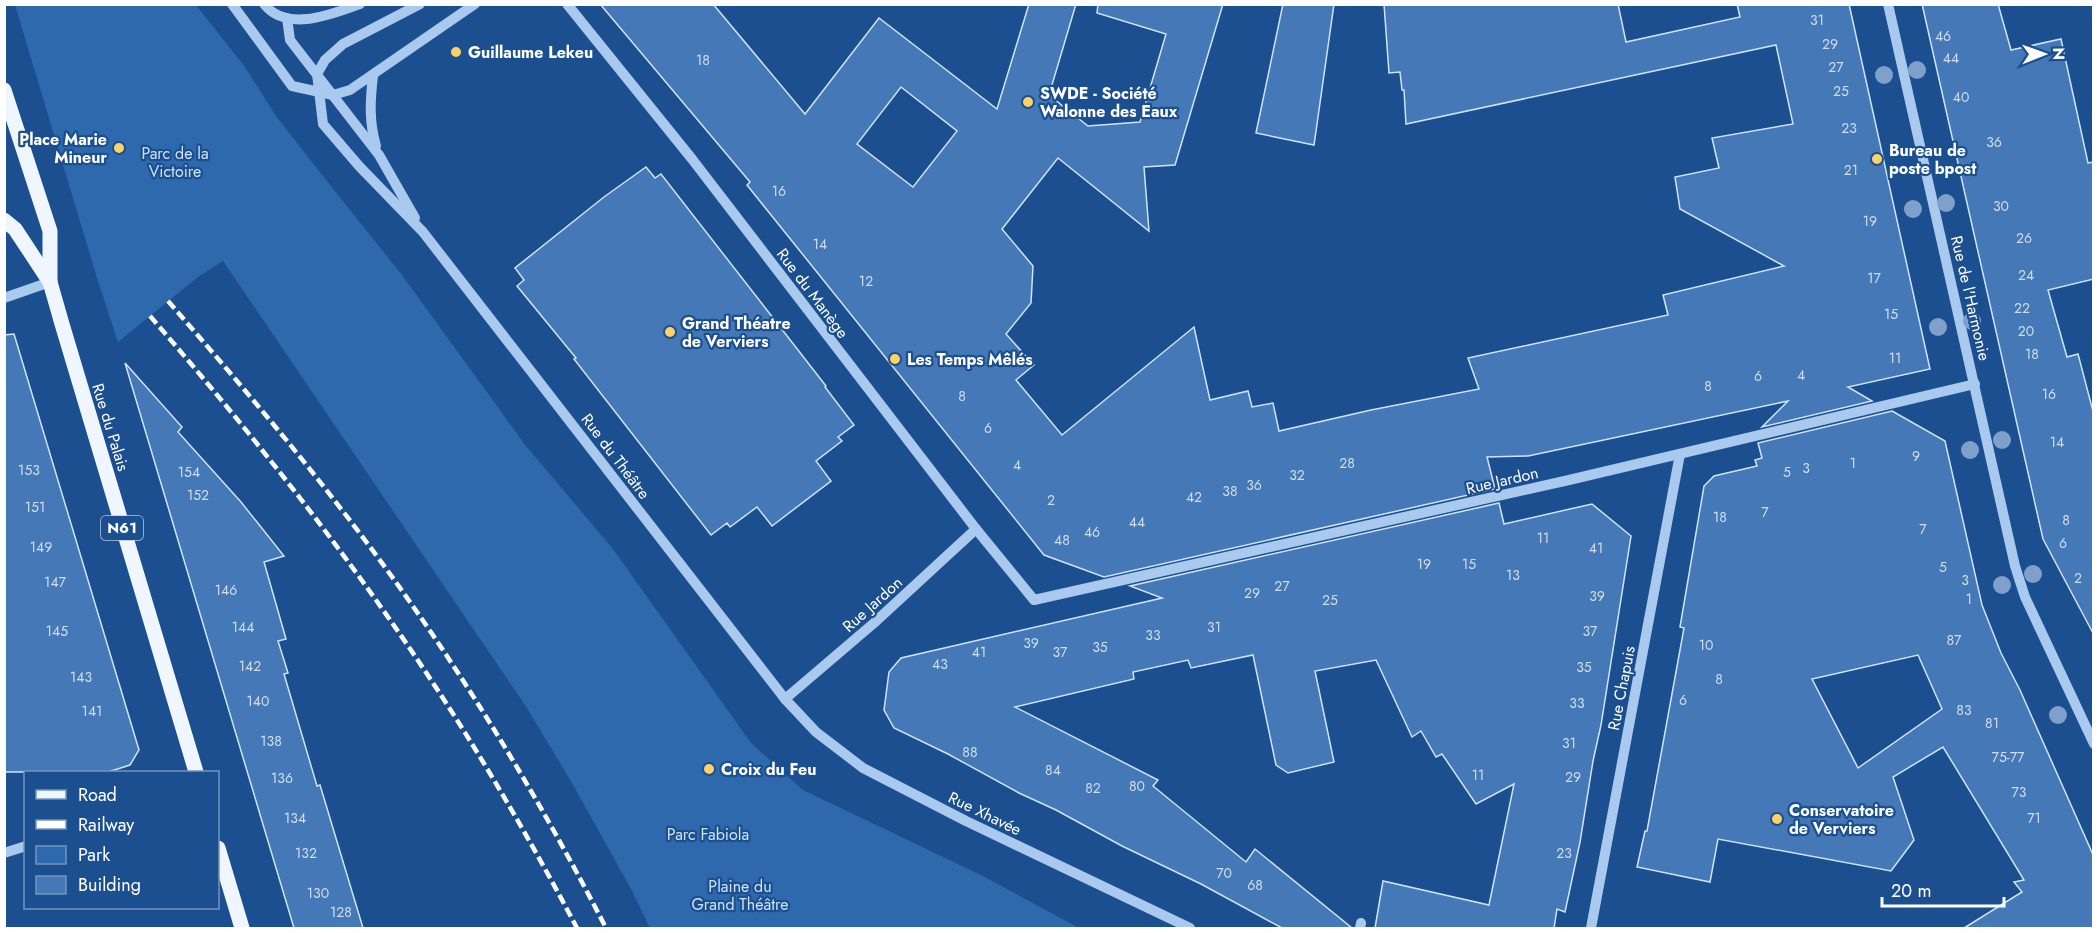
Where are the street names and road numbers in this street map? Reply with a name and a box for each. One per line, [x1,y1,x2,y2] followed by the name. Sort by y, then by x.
[1945,233,1996,363] street label: Rue de l'Harmonie
[771,243,854,343] street label: Rue du Manège
[86,380,135,474] street label: Rue du Palais
[576,409,655,504] street label: Rue du Théâtre
[1464,461,1541,500] street label: Rue Jardon
[101,516,143,540] road number: N61
[837,571,907,638] street label: Rue Jardon
[1602,644,1641,732] street label: Rue Chapuis
[944,786,1025,841] street label: Rue Xhavée

